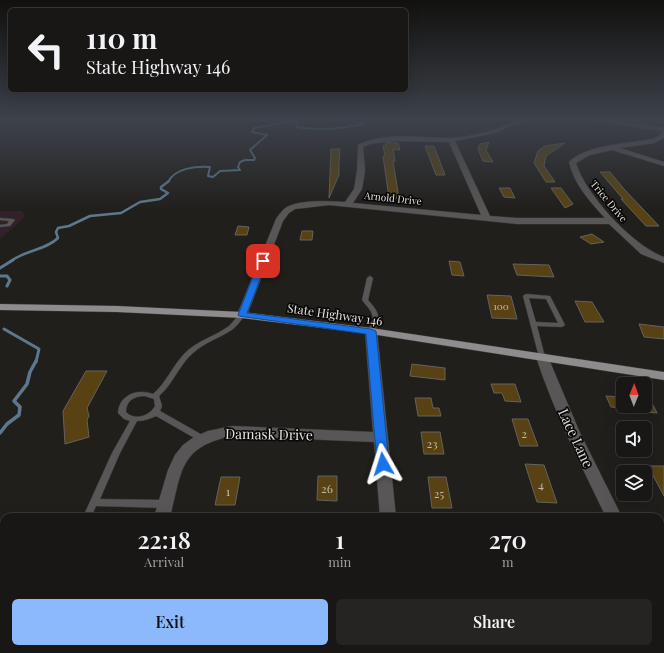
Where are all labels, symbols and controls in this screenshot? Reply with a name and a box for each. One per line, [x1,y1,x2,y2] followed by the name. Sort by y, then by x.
[86,19,157,56] text: 110 m
[20,24,72,76] icon: left
[86,55,230,79] text: State Highway 146
[587,177,631,225] street label: Trice Drive
[363,188,422,208] street label: Arnold Drive
[246,244,280,278] pin
[252,250,274,272] icon: arrive
[286,299,384,329] street label: State Highway 146
[493,299,509,313] house number: 100
[616,377,652,413] north arrow
[616,377,652,501] map controls
[554,405,598,471] street label: Lace Lane
[616,421,652,457] button: sound
[225,424,313,444] street label: Damask Drive
[521,425,527,441] house number: 2
[426,435,438,451] house number: 23
[362,443,404,485] position arrow
[616,465,652,501] button: layers
[538,476,544,492] house number: 4
[321,480,333,496] house number: 26
[226,483,231,499] house number: 1
[434,485,444,501] house number: 25
[137,523,191,555] text: 22:18
[335,523,344,555] text: 1
[489,523,527,555] text: 270
[144,553,184,570] text: Arrival
[328,553,351,570] text: min
[502,553,513,570] text: m
[12,599,328,645] button: Exit
[336,599,652,645] button: Share

